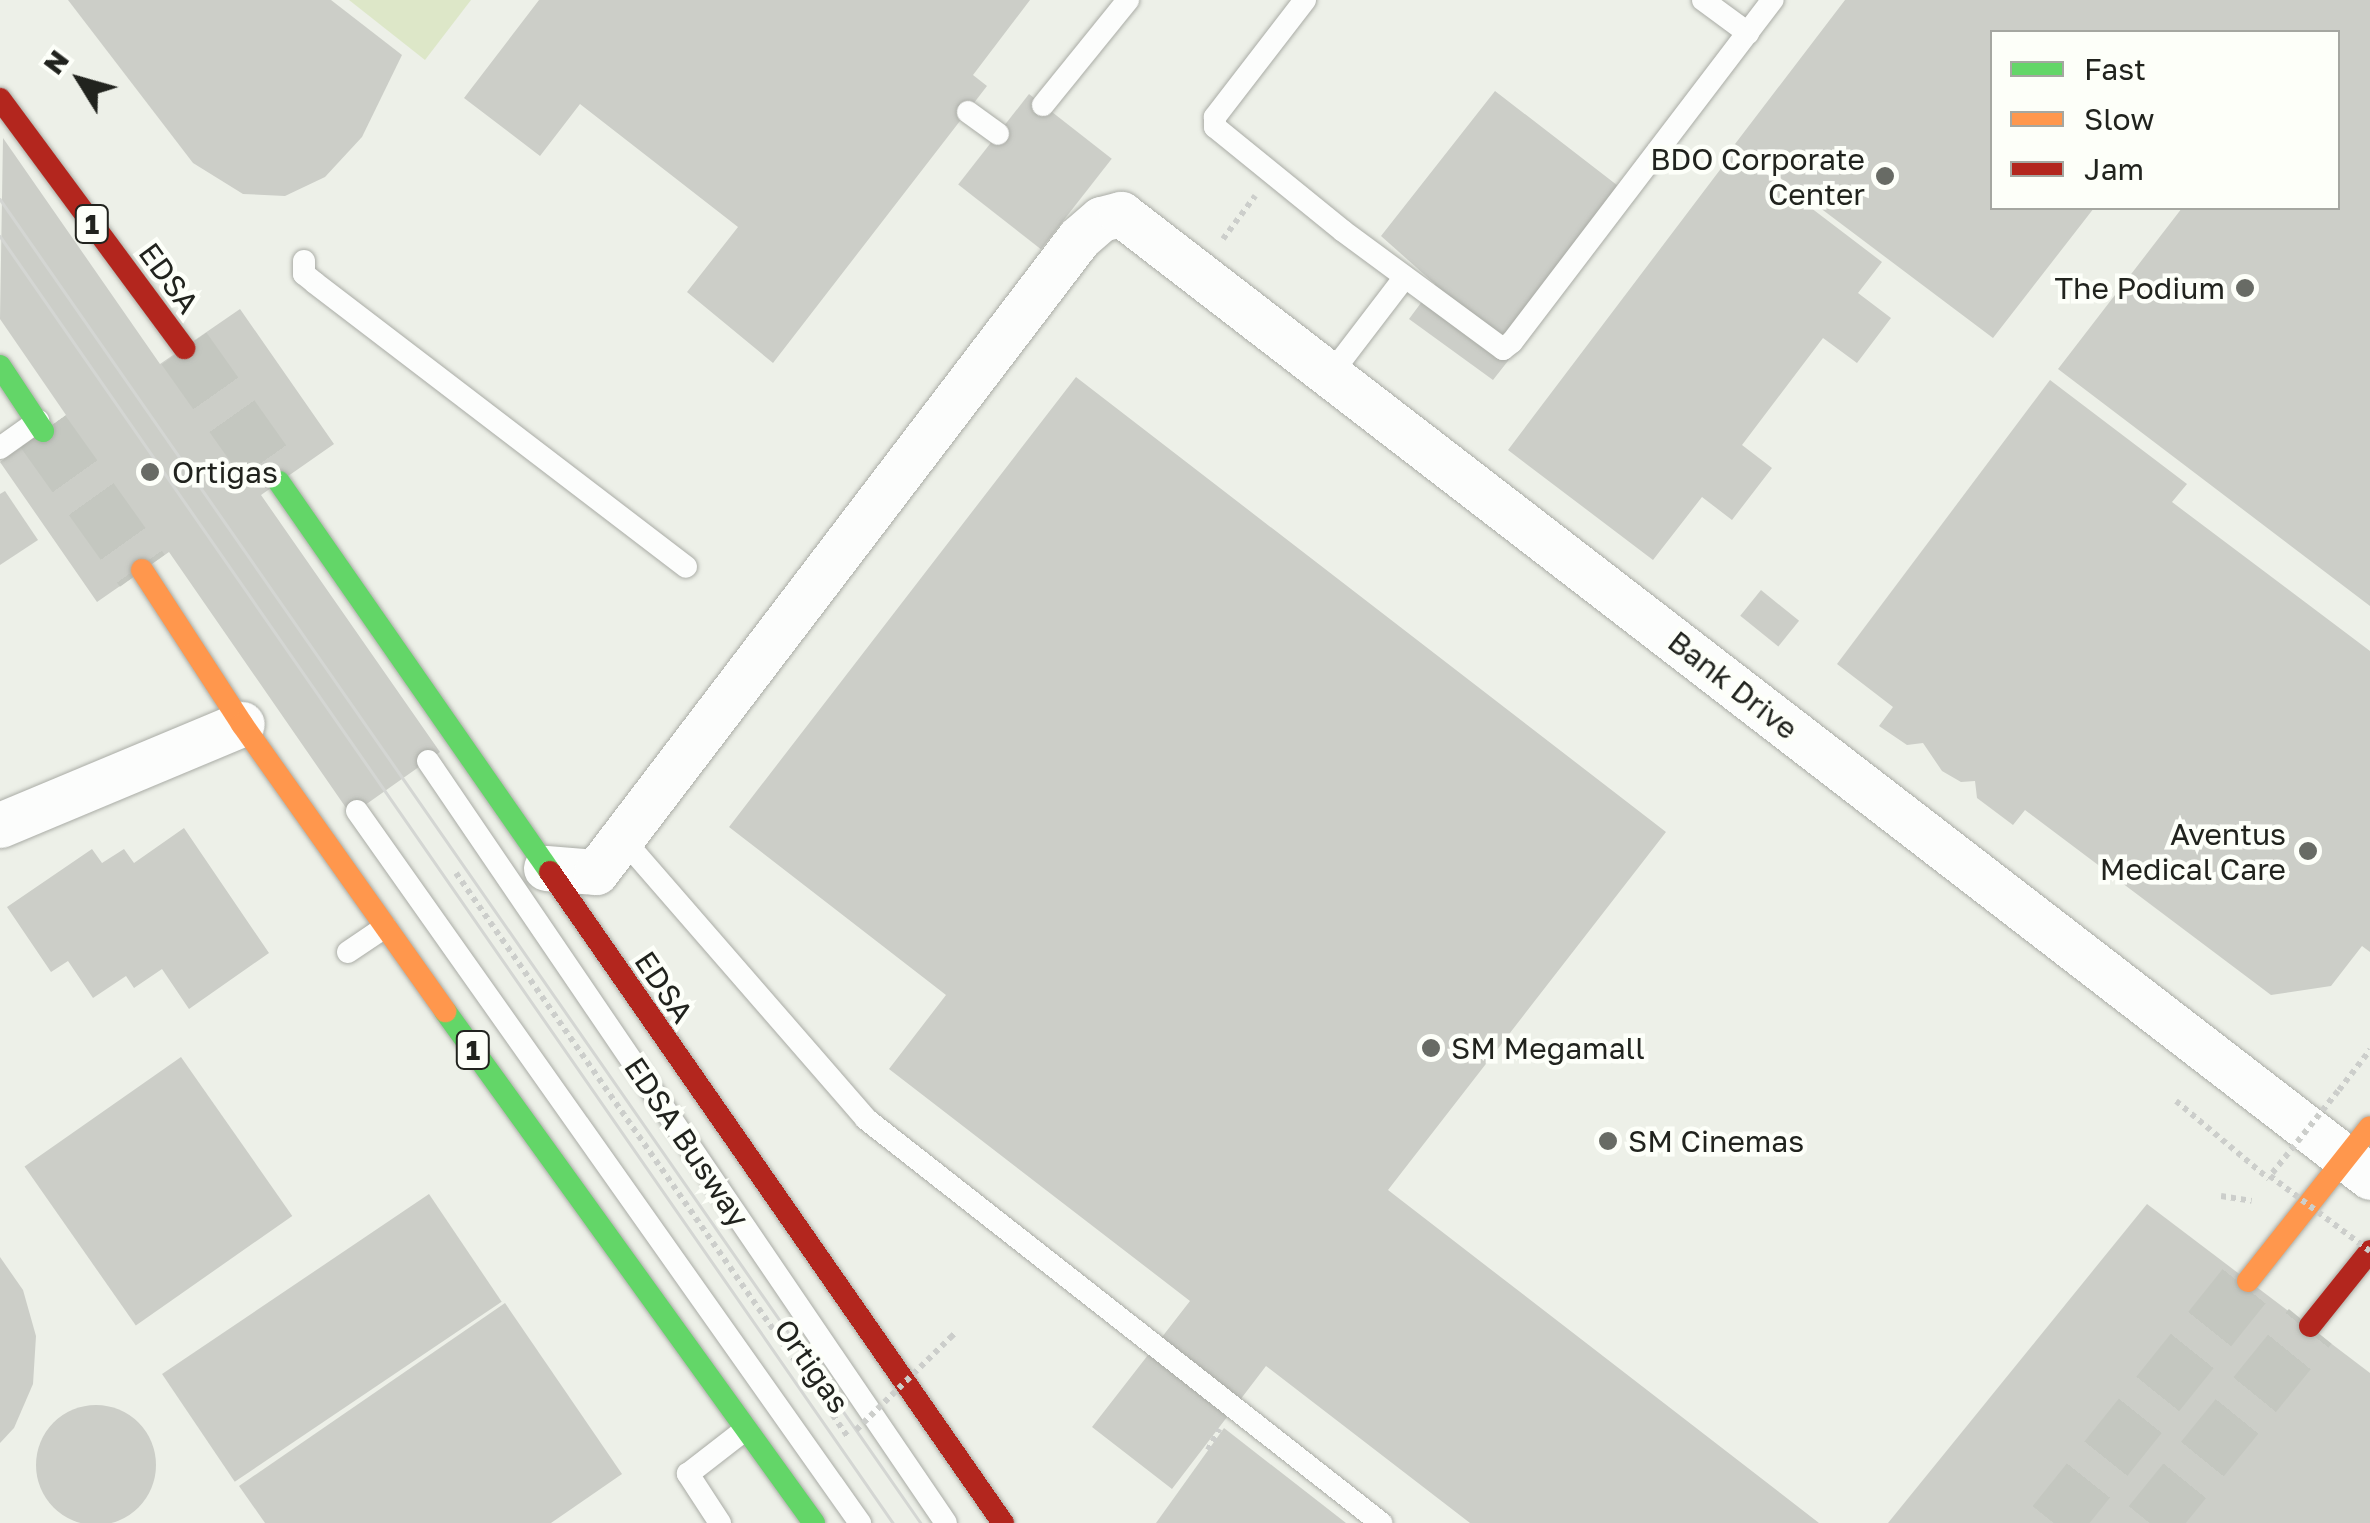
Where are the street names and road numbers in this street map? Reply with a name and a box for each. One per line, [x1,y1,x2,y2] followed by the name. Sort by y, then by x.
[74,201,110,247] road number: 1
[131,236,207,320] street label: EDSA
[1661,623,1805,747] street label: Bank Drive
[627,944,701,1030] street label: EDSA
[456,1027,490,1073] road number: 1
[617,1050,757,1234] street label: EDSA Busway
[767,1312,857,1420] street label: Ortigas

